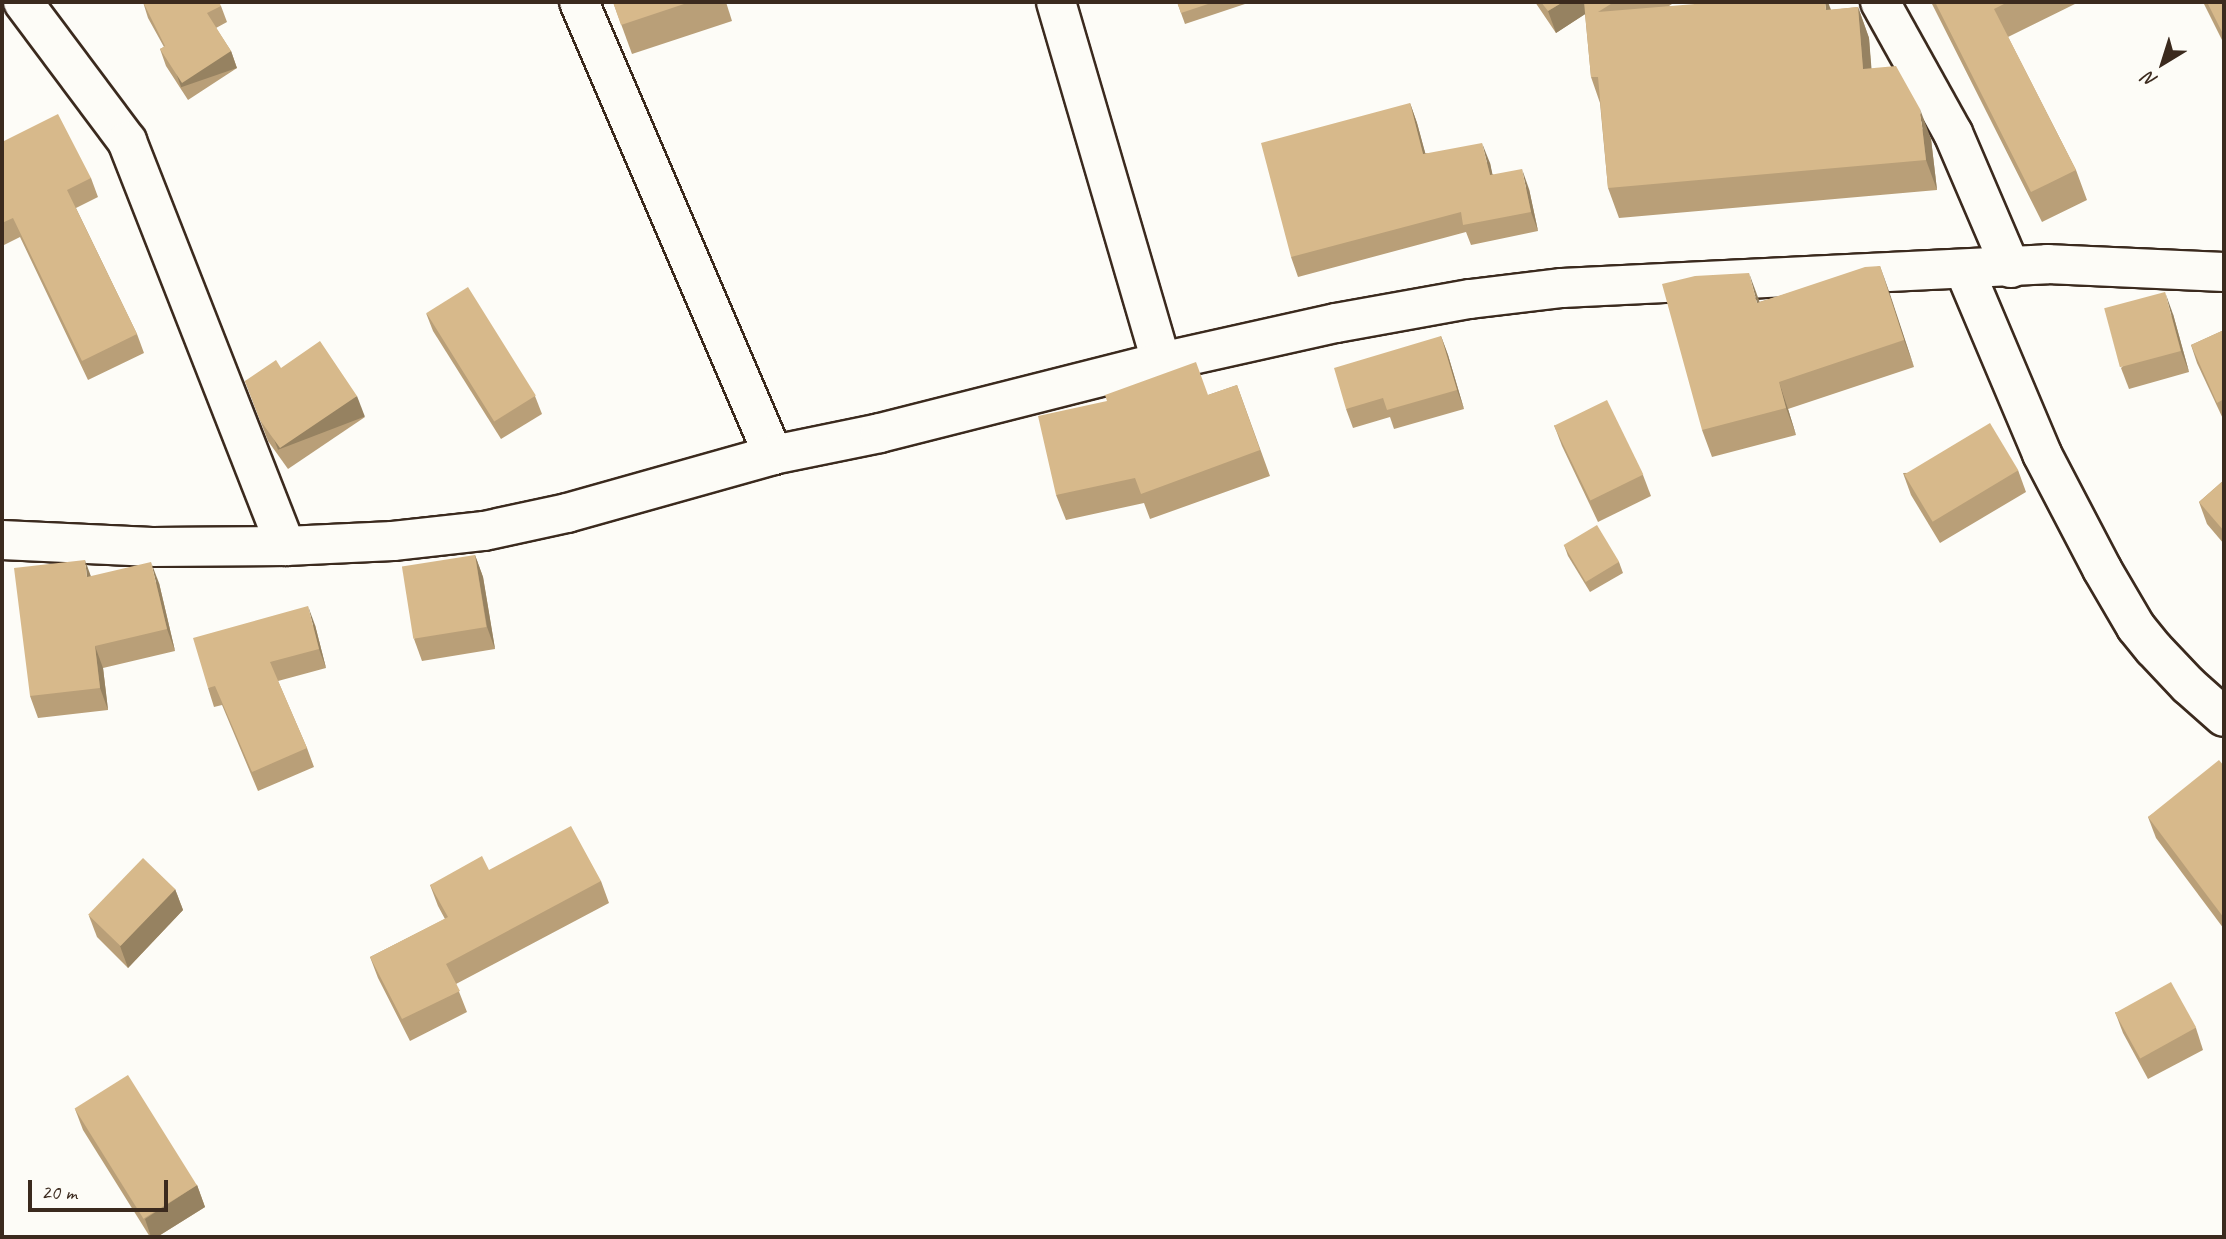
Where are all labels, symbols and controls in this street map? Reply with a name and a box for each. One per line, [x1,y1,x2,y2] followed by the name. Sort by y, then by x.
[2128,28,2198,98] north arrow
[2138,66,2162,93] text: N
[32,1166,172,1210] scale bar
[41,1179,77,1205] text: 20 m

